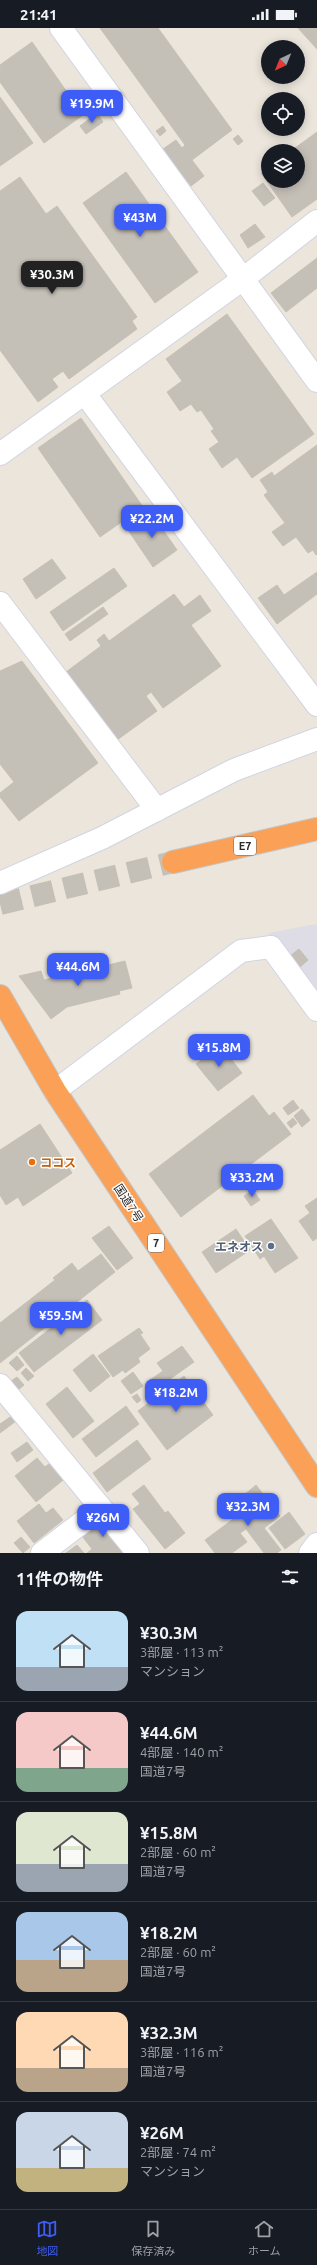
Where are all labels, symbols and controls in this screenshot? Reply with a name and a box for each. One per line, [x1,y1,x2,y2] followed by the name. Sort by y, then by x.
[20,6,58,23] text: 21:41
[261,40,305,84] north arrow
[261,40,305,188] map controls
[59,90,125,124] pin: ¥19.9M
[261,92,305,136] button: locate
[70,96,114,110] text: ¥19.9M
[261,144,305,188] button: layers
[116,204,164,238] pin: ¥43M
[123,210,157,224] text: ¥43M
[19,261,85,295] pin: ¥30.3M
[30,267,74,281] text: ¥30.3M
[119,505,185,539] pin: ¥22.2M
[130,511,174,525] text: ¥22.2M
[234,837,256,855] road number: E7
[45,953,111,987] pin: ¥44.6M
[56,959,100,973] text: ¥44.6M
[186,1034,252,1068] pin: ¥15.8M
[197,1040,241,1054] text: ¥15.8M
[40,1156,76,1169] place label: ココス
[27,1157,37,1167] marker: ココス
[219,1164,285,1198] pin: ¥33.2M
[230,1170,274,1184] text: ¥33.2M
[112,1182,146,1224] street label: 国道7号
[148,1234,164,1252] road number: 7
[215,1240,263,1253] place label: エネオス
[266,1241,276,1251] marker: エネオス
[28,1302,94,1336] pin: ¥59.5M
[39,1308,83,1322] text: ¥59.5M
[143,1379,209,1413] pin: ¥18.2M
[154,1385,198,1399] text: ¥18.2M
[215,1493,281,1527] pin: ¥32.3M
[226,1499,270,1513] text: ¥32.3M
[79,1504,127,1538] pin: ¥26M
[86,1510,120,1524] text: ¥26M
[279,1566,301,1588] icon: filters
[16,1569,103,1588] text: 11件の物件
[140,1623,198,1642] text: ¥30.3M
[48,1627,96,1675] icon: home
[140,1645,223,1659] text: 3部屋 · 113 m²
[140,1664,205,1678] text: マンション
[140,1723,198,1742] text: ¥44.6M
[48,1728,96,1776] icon: home
[140,1745,223,1759] text: 4部屋 · 140 m²
[140,1764,186,1778] text: 国道7号
[140,1823,198,1842] text: ¥15.8M
[48,1828,96,1876] icon: home
[140,1845,216,1859] text: 2部屋 · 60 m²
[140,1864,186,1878] text: 国道7号
[140,1923,198,1942] text: ¥18.2M
[48,1928,96,1976] icon: home
[140,1945,216,1959] text: 2部屋 · 60 m²
[140,1964,186,1978] text: 国道7号
[140,2023,198,2042] text: ¥32.3M
[48,2028,96,2076] icon: home
[140,2045,223,2059] text: 3部屋 · 116 m²
[140,2064,186,2078] text: 国道7号
[140,2123,184,2142] text: ¥26M
[48,2128,96,2176] icon: home
[140,2145,216,2159] text: 2部屋 · 74 m²
[140,2164,205,2178] text: マンション
[36,2218,58,2258] tab: 地図
[131,2218,175,2258] tab: 保存済み
[248,2218,281,2258] tab: ホーム

